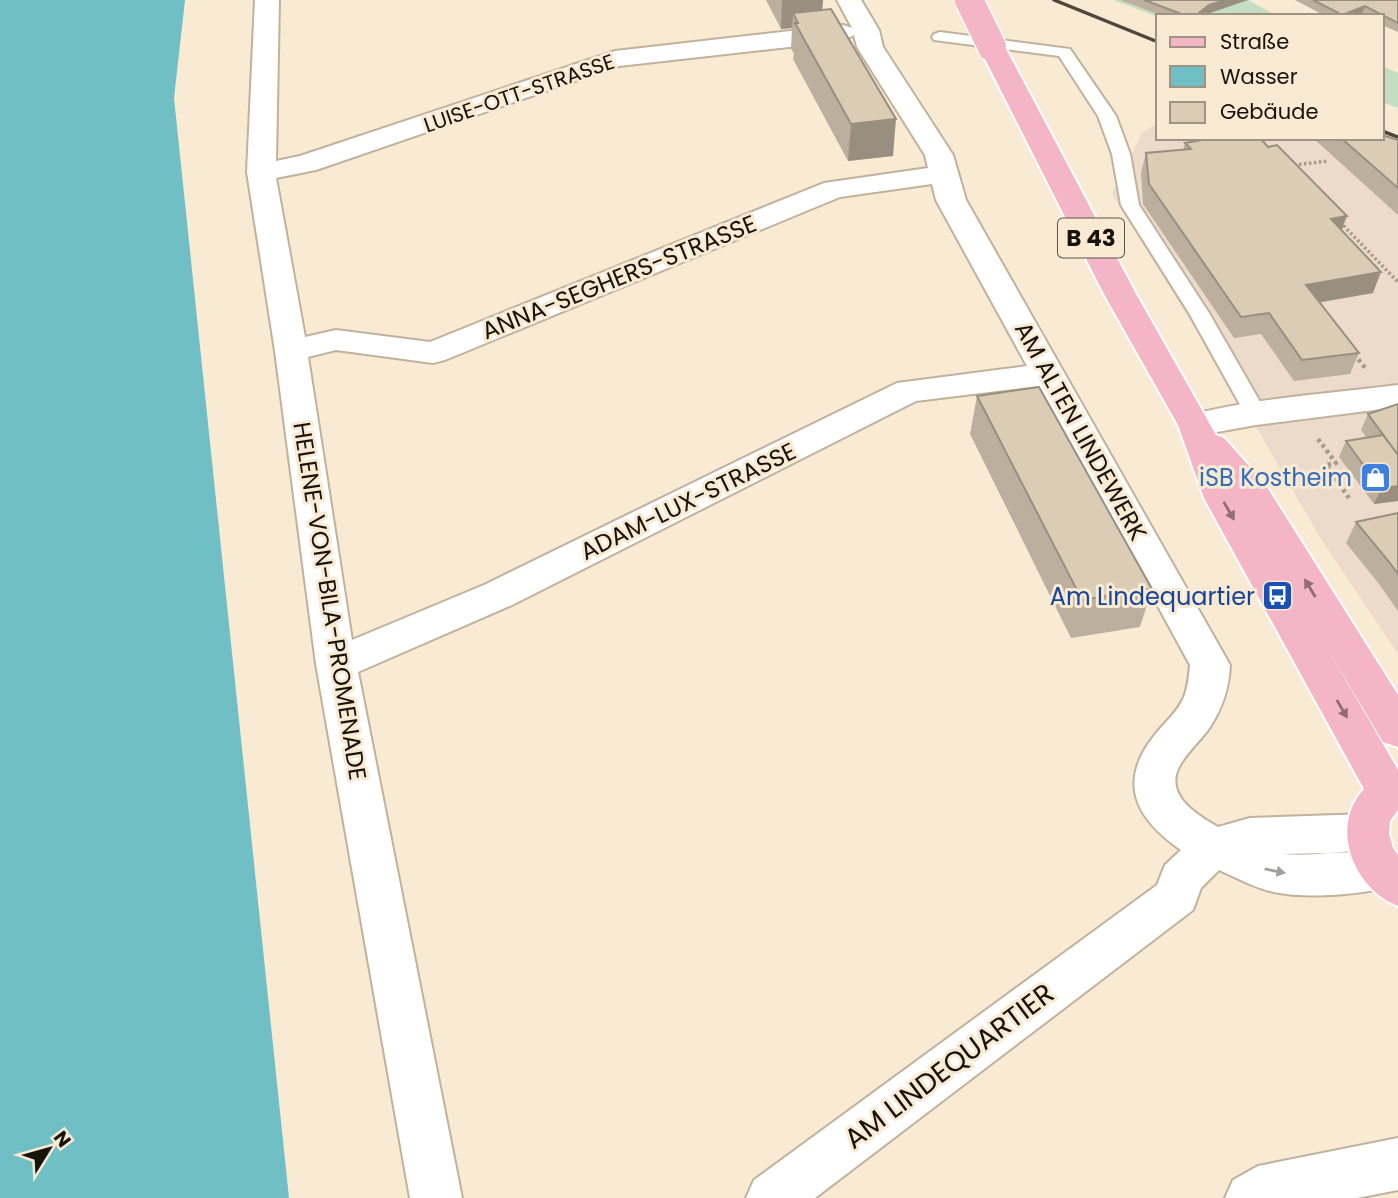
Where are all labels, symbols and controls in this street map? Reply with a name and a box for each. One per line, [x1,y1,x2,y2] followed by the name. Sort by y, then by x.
[1156,14,1384,140] legend
[1220,27,1289,56] text: Straße
[420,47,618,139] street label: LUISE-OTT-STRASSE
[1220,62,1298,91] text: Wasser
[1220,97,1318,126] text: Gebäude
[477,207,761,347] street label: ANNA-SEGHERS-STRASSE
[1058,218,1124,258] road number: B 43
[1007,316,1155,546] street label: AM ALTEN LINDEWERK
[285,420,375,782] street label: HELENE-VON-BILA-PROMENADE
[575,434,801,568] street label: ADAM-LUX-STRASSE
[1358,460,1392,494] shop icon: iSB Kostheim
[1199,461,1352,494] place label: iSB Kostheim
[1223,502,1236,521] one-way arrow
[1261,579,1295,613] bus stop icon: Am Lindequartier
[1303,579,1316,598] one-way arrow
[1050,580,1255,613] place label: Am Lindequartier
[1336,699,1348,719] one-way arrow
[1264,866,1286,877] one-way arrow
[836,974,1062,1158] street label: AM LINDEQUARTIER
[14,1114,84,1184] north arrow
[47,1125,77,1153] text: N

